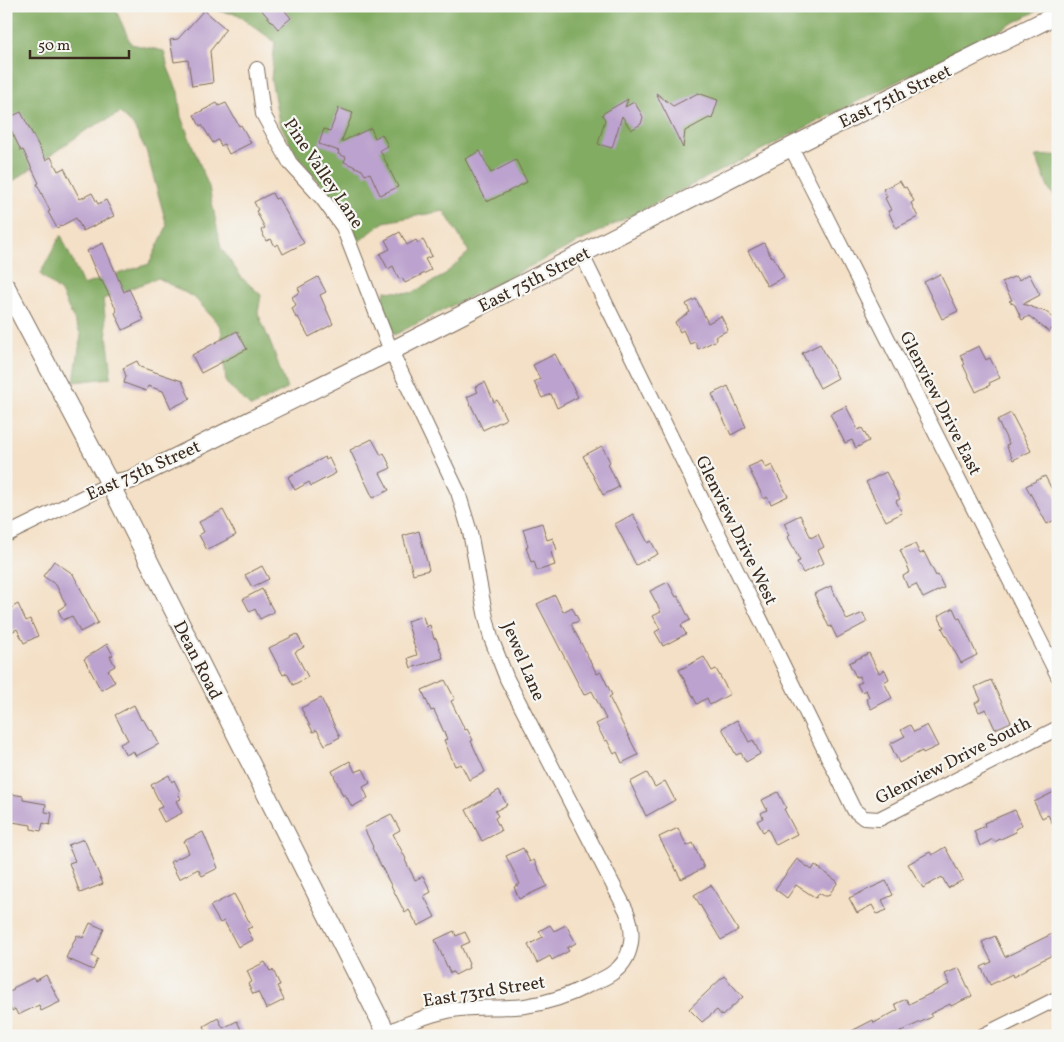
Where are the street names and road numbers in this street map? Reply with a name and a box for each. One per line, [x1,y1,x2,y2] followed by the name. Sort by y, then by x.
[835,59,956,135] street label: East 75th Street
[277,114,369,234] street label: Pine Valley Lane
[474,241,595,319] street label: East 75th Street
[892,327,987,480] street label: Glenview Drive East
[83,435,205,508] street label: East 75th Street
[689,452,783,610] street label: Glenview Drive West
[166,617,227,705] street label: Dean Road
[495,618,551,705] street label: Jewel Lane
[872,711,1036,811] street label: Glenview Drive South
[421,970,547,1014] street label: East 73rd Street

